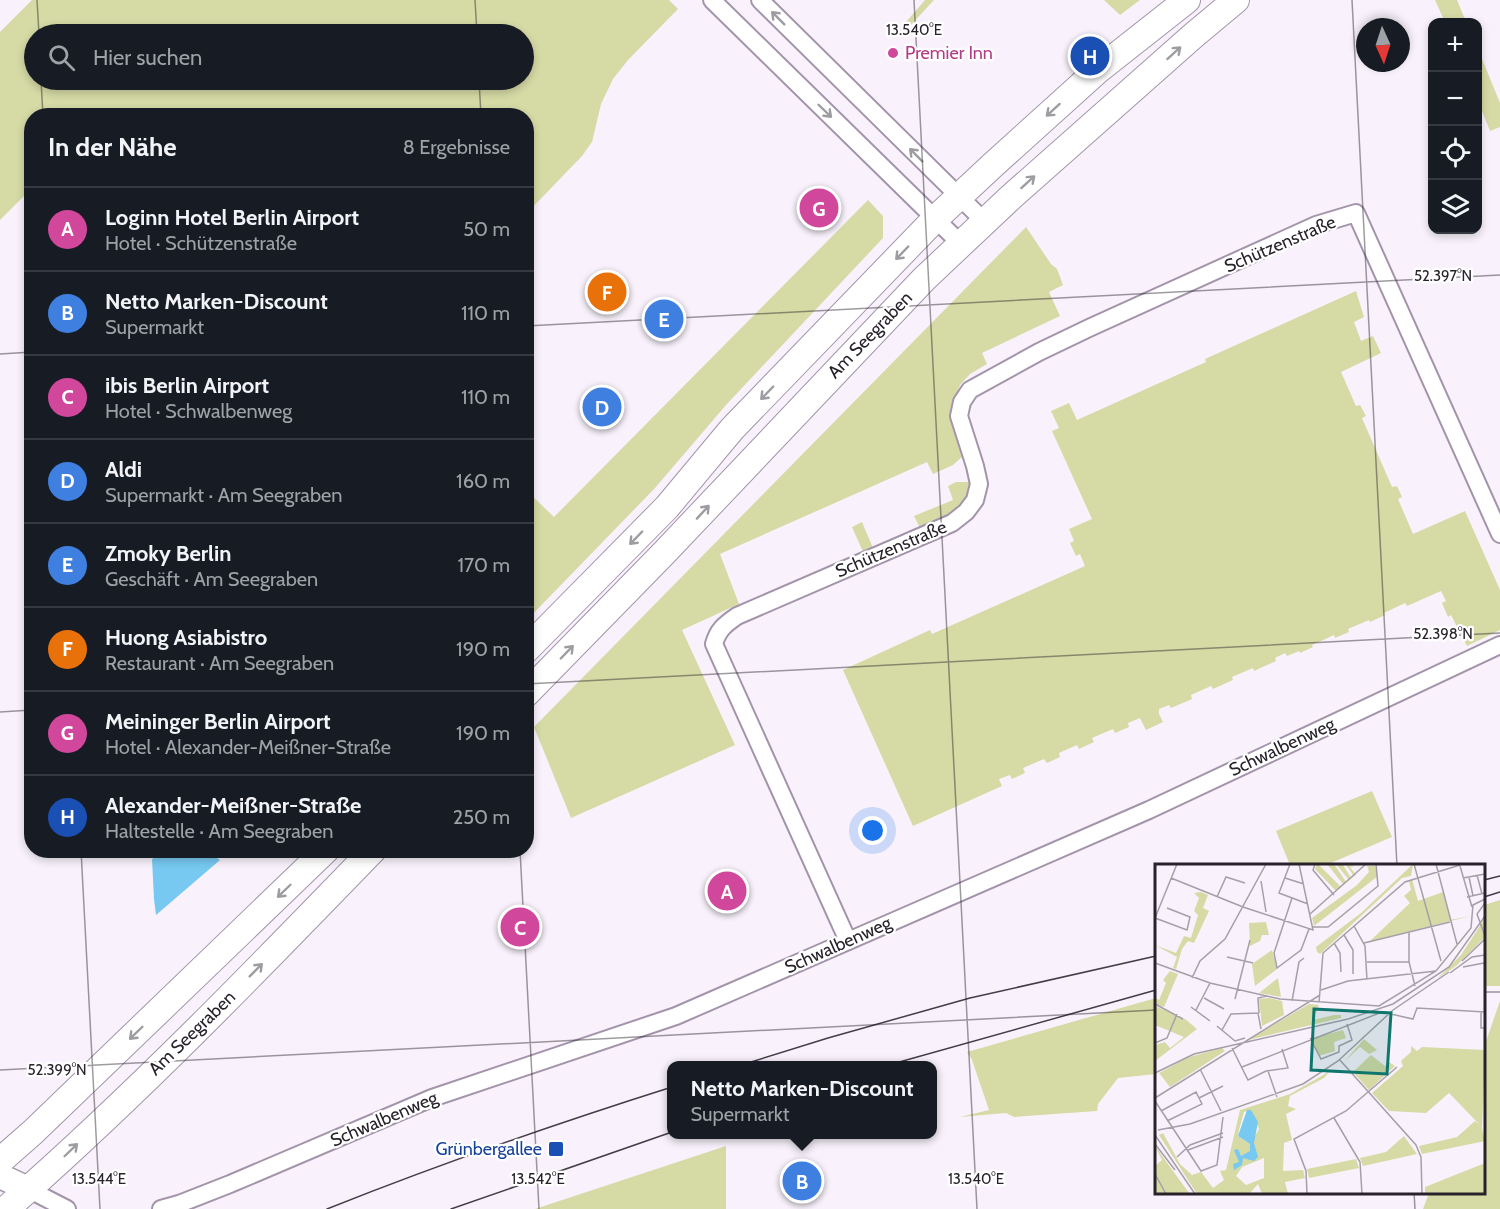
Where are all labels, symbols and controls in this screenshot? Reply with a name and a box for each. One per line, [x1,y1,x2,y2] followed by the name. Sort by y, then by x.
[770,11,785,26] one-way arrow
[1356,18,1410,72] north arrow
[1428,18,1482,234] map controls
[1428,18,1482,72] button: +
[886,21,942,39] text: 13.540°E
[24,24,534,90] search box
[1070,34,1110,78] pin: H
[45,41,78,74] icon: search
[905,42,993,64] place label: Premier Inn
[93,44,202,71] text: Hier suchen
[886,46,900,60] marker: Premier Inn
[1166,46,1181,60] one-way arrow
[1428,72,1482,126] button: −
[818,103,833,118] one-way arrow
[1046,103,1061,117] one-way arrow
[1428,126,1482,180] button: locate
[48,131,177,163] text: In der Nähe
[403,135,510,159] text: 8 Ergebnisse
[909,148,924,163] one-way arrow
[1020,175,1035,189] one-way arrow
[1428,180,1482,234] button: layers
[800,186,838,230] pin: G
[105,204,359,231] text: Loginn Hotel Berlin Airport
[1221,211,1339,277] street label: Schützenstraße
[61,217,74,241] text: A
[463,217,510,241] text: 50 m
[105,231,297,255] text: Hotel · Schützenstraße
[895,246,910,261] one-way arrow
[1414,267,1472,285] text: 52.397°N
[588,270,626,314] pin: F
[823,287,917,383] street label: Am Seegraben
[105,288,328,315] text: Netto Marken-Discount
[644,296,684,342] pin: E
[61,301,74,325] text: B
[461,301,510,325] text: 110 m
[105,315,204,339] text: Supermarkt
[105,372,269,399] text: ibis Berlin Airport
[582,384,622,430] pin: D
[61,385,74,409] text: C
[461,385,510,409] text: 110 m
[759,386,774,401] one-way arrow
[105,399,292,423] text: Hotel · Schwalbenweg
[105,456,142,483] text: Aldi
[60,469,75,493] text: D
[456,469,510,493] text: 160 m
[105,483,342,507] text: Supermarkt · Am Seegraben
[696,504,710,519] one-way arrow
[832,516,950,582] street label: Schützenstraße
[629,531,644,546] one-way arrow
[105,540,231,567] text: Zmoky Berlin
[62,553,73,577] text: E
[458,553,510,577] text: 170 m
[105,567,318,591] text: Geschäft · Am Seegraben
[105,624,267,651] text: Huong Asiabistro
[1413,625,1473,643] text: 52.398°N
[62,637,73,661] text: F
[456,637,510,661] text: 190 m
[560,644,575,659] one-way arrow
[105,651,334,675] text: Restaurant · Am Seegraben
[105,708,330,735] text: Meininger Berlin Airport
[1225,712,1339,781] street label: Schwalbenweg
[61,721,74,745] text: G
[456,721,510,745] text: 190 m
[105,735,391,759] text: Hotel · Alexander-Meißner-Straße
[105,792,361,819] text: Alexander-Meißner-Straße
[60,805,75,829] text: H
[453,805,510,829] text: 250 m
[858,816,887,845] your location
[105,819,333,843] text: Haltestelle · Am Seegraben
[1155,864,1485,1194] inset map
[708,868,746,914] pin: A
[276,884,291,898] one-way arrow
[500,904,540,950] pin: C
[781,911,896,978] street label: Schwalbenweg
[248,962,263,977] one-way arrow
[144,986,240,1080] street label: Am Seegraben
[128,1026,143,1040] one-way arrow
[27,1061,87,1079] text: 52.399°N
[667,1061,937,1139] popup
[691,1075,913,1102] text: Netto Marken-Discount
[327,1086,442,1151] street label: Schwalbenweg
[691,1102,789,1126] text: Supermarkt
[436,1138,542,1160] place label: Grünbergallee
[547,1140,565,1158] marker: Grünbergallee
[64,1143,79,1157] one-way arrow
[782,1158,822,1204] pin: B
[72,1170,126,1188] text: 13.544°E
[511,1170,565,1188] text: 13.542°E
[948,1170,1004,1188] text: 13.540°E

